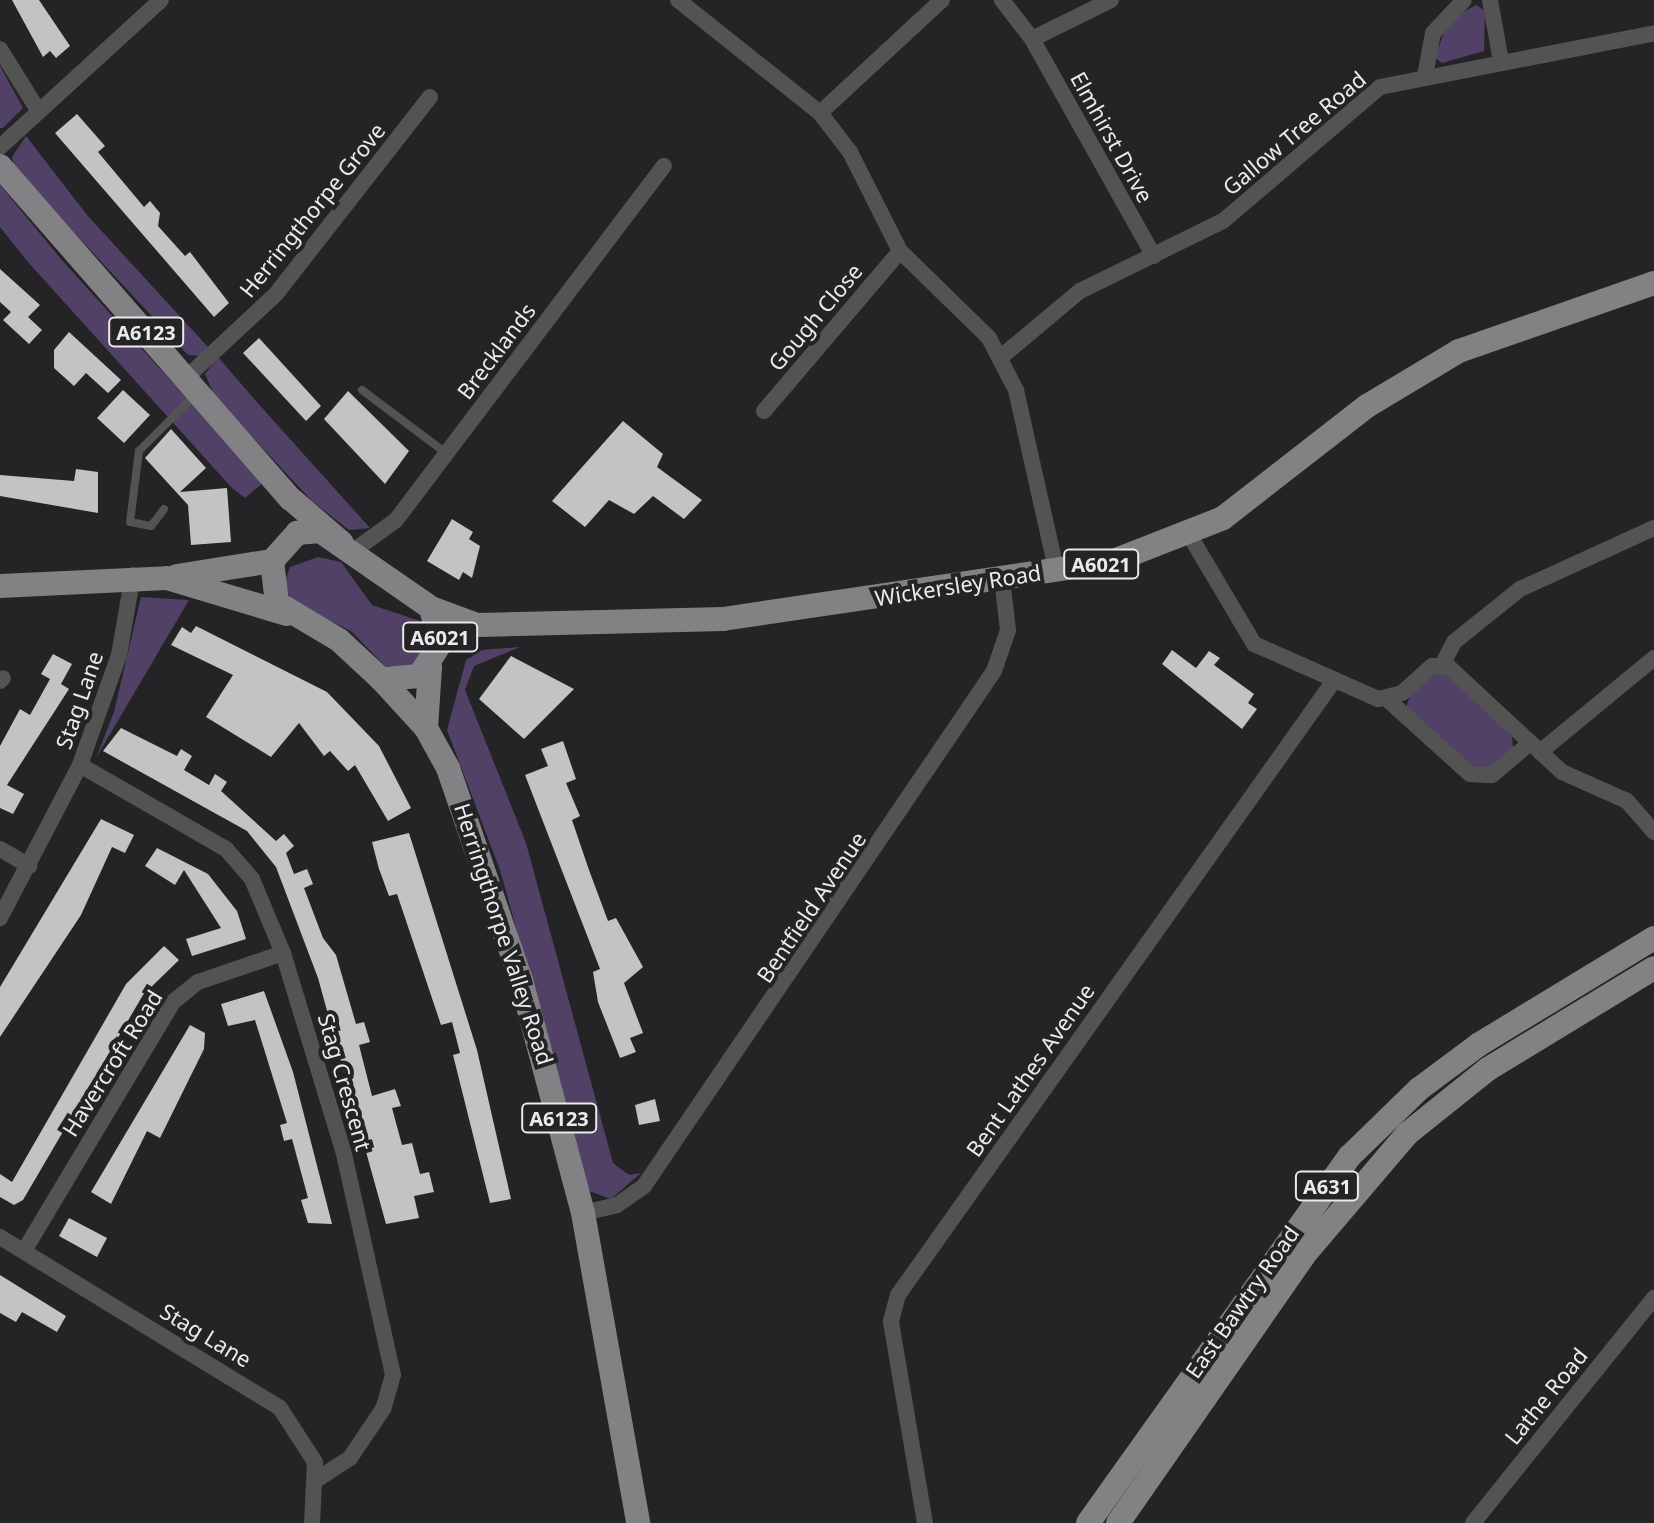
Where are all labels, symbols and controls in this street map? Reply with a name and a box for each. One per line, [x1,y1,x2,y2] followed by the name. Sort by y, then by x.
[1217,65,1371,201] street label: Gallow Tree Road
[1065,67,1159,207] street label: Elmhirst Drive
[234,118,390,302] street label: Herringthorpe Grove
[763,258,867,376] street label: Gough Close
[451,298,541,404] street label: Brecklands
[108,316,184,348] road number: A6123
[1063,548,1139,580] road number: A6021
[873,559,1043,611] street label: Wickersley Road
[402,621,478,653] road number: A6021
[50,648,108,752] street label: Stag Lane
[449,800,559,1068] street label: Herringthorpe Valley Road
[751,827,871,987] street label: Bentfield Avenue
[960,978,1100,1162] street label: Bent Lathes Avenue
[56,985,168,1141] street label: Havercroft Road
[313,1010,377,1154] street label: Stag Crescent
[521,1102,597,1134] road number: A6123
[1293,1170,1361,1202] road number: A631
[1180,1221,1304,1383] street label: East Bawtry Road
[156,1298,256,1372] street label: Stag Lane
[1499,1342,1593,1450] street label: Lathe Road

